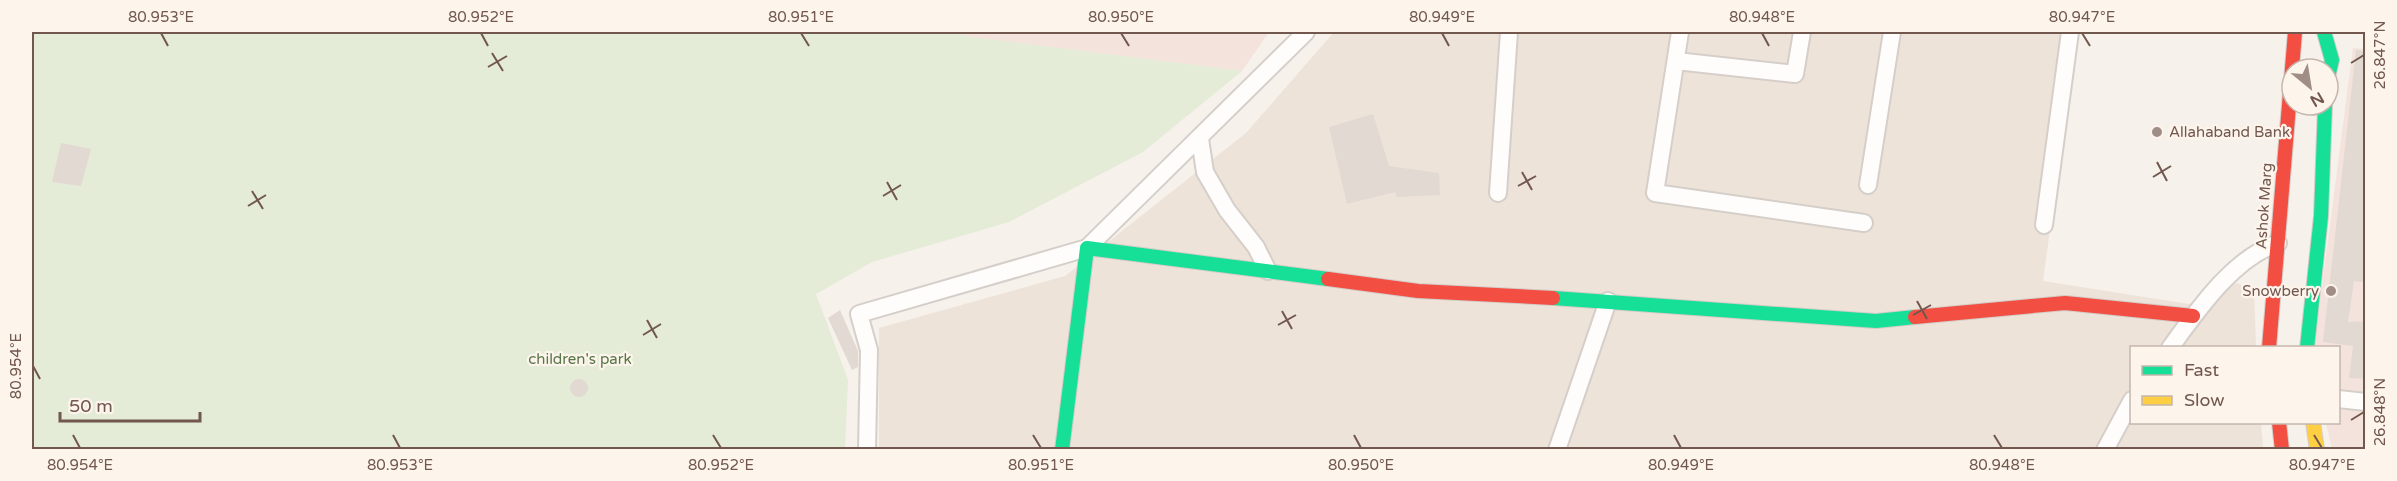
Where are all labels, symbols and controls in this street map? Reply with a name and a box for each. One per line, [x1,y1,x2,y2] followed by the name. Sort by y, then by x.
[128,8,194,26] text: 80.953°E
[448,8,514,26] text: 80.952°E
[768,8,834,26] text: 80.951°E
[1088,8,1154,26] text: 80.950°E
[1409,8,1475,26] text: 80.949°E
[1729,8,1795,26] text: 80.948°E
[2049,8,2115,26] text: 80.947°E
[2371,21,2389,89] text: 26.847°N
[2280,57,2340,117] north arrow
[2306,87,2328,111] text: N
[2169,123,2290,141] place label: Allahaband Bank
[2150,125,2164,139] marker: Allahaband Bank
[2252,162,2276,250] street label: Ashok Marg
[2242,282,2319,300] place label: Snowberry
[2324,284,2338,298] marker: Snowberry
[7,333,25,399] text: 80.954°E
[2130,346,2340,424] legend
[528,350,632,368] park label: children's park
[2184,359,2219,381] text: Fast
[2371,378,2389,446] text: 26.848°N
[60,385,200,423] scale bar
[2184,389,2225,411] text: Slow
[69,395,113,417] text: 50 m
[47,456,113,474] text: 80.954°E
[367,456,433,474] text: 80.953°E
[688,456,754,474] text: 80.952°E
[1008,456,1074,474] text: 80.951°E
[1328,456,1394,474] text: 80.950°E
[1648,456,1714,474] text: 80.949°E
[1969,456,2035,474] text: 80.948°E
[2289,456,2355,474] text: 80.947°E

